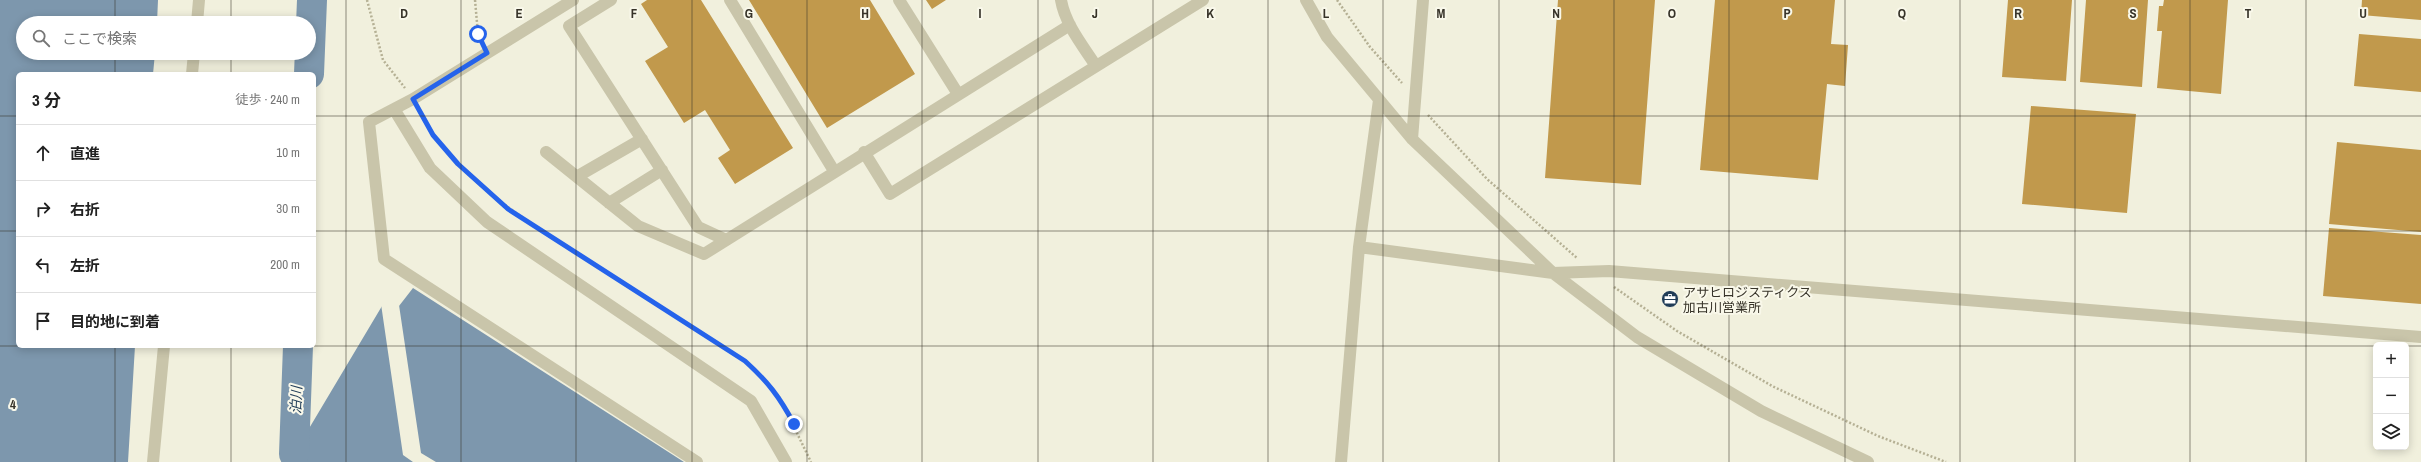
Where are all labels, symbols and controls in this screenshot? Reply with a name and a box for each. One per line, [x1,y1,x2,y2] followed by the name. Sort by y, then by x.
[400,5,408,22] text: D
[515,5,523,22] text: E
[631,5,638,22] text: F
[745,5,753,22] text: G
[861,5,869,22] text: H
[979,5,982,22] text: I
[1092,5,1098,22] text: J
[1206,5,1214,22] text: K
[1323,5,1330,22] text: L
[1437,5,1446,22] text: M
[1552,5,1560,22] text: N
[1668,5,1676,22] text: O
[1783,5,1791,22] text: P
[1898,5,1906,22] text: Q
[2014,5,2022,22] text: R
[2129,5,2137,22] text: S
[2245,5,2252,22] text: T
[2359,5,2367,22] text: U
[16,16,316,60] search box
[469,25,487,43] route start
[30,27,52,49] icon: search
[62,28,137,49] text: ここで検索
[32,88,61,111] text: 3 分
[235,91,300,108] text: 徒歩 · 240 m
[32,142,54,164] icon: ahead
[70,143,100,164] text: 直進
[276,144,300,161] text: 10 m
[32,198,54,220] icon: right
[70,199,100,220] text: 右折
[276,200,300,217] text: 30 m
[32,254,54,276] icon: left
[70,255,100,276] text: 左折
[270,256,300,273] text: 200 m
[1683,284,1812,316] place label: アサヒロジスティクス 加古川営業所
[1660,289,1680,309] office icon: アサヒロジスティクス 加古川営業所
[32,310,54,332] icon: arrive
[70,311,160,332] text: 目的地に到着
[2373,342,2409,450] map controls
[2373,342,2409,378] button: +
[2373,378,2409,414] button: −
[287,384,306,414] water label: 泊川
[10,396,16,413] text: 4
[2373,414,2409,450] button: layers
[785,415,803,433] route end

